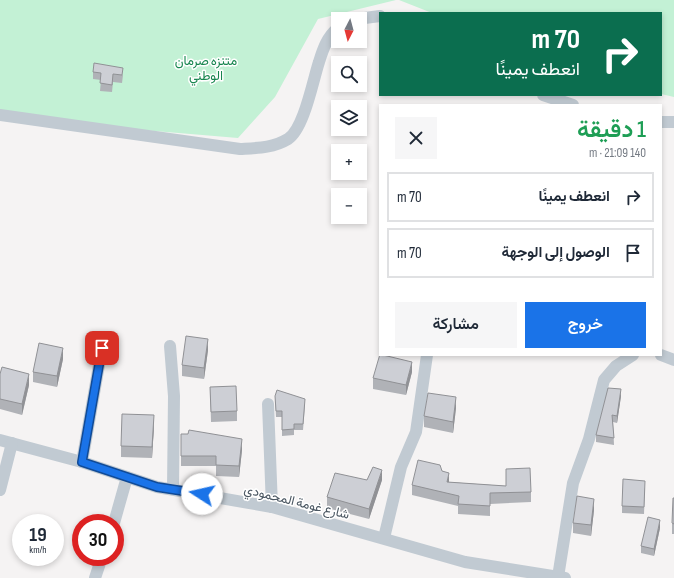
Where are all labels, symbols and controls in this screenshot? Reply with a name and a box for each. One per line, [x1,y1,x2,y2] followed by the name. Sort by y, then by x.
[331,12,367,48] north arrow
[331,12,367,224] map controls
[532,23,580,56] text: 70 m
[594,28,646,80] icon: right
[175,53,237,86] park label: متنزه صرمان الوطني
[331,56,367,92] button: search
[495,59,580,80] text: انعطف يمينًا
[331,100,367,136] button: layers
[577,115,646,144] text: 1 دقيقة
[395,117,437,159] button: close
[331,144,367,180] button: +
[589,145,646,161] text: 140 m · 21:09
[622,186,644,208] icon: right
[539,187,610,206] text: انعطف يمينًا
[331,188,367,224] button: −
[397,188,422,207] text: 70 m
[622,242,644,264] icon: arrive
[502,243,610,262] text: الوصول إلى الوجهة
[397,244,422,263] text: 70 m
[395,302,517,348] button: مشاركة
[525,302,646,348] button: خروج
[85,331,119,365] pin
[91,337,113,359] icon: arrive
[181,473,223,515] position arrow
[242,481,351,525] street label: شارع غومة المحمودي
[72,514,124,566] speed limit sign: 30
[29,523,47,547] text: 19
[29,544,47,556] text: km/h

